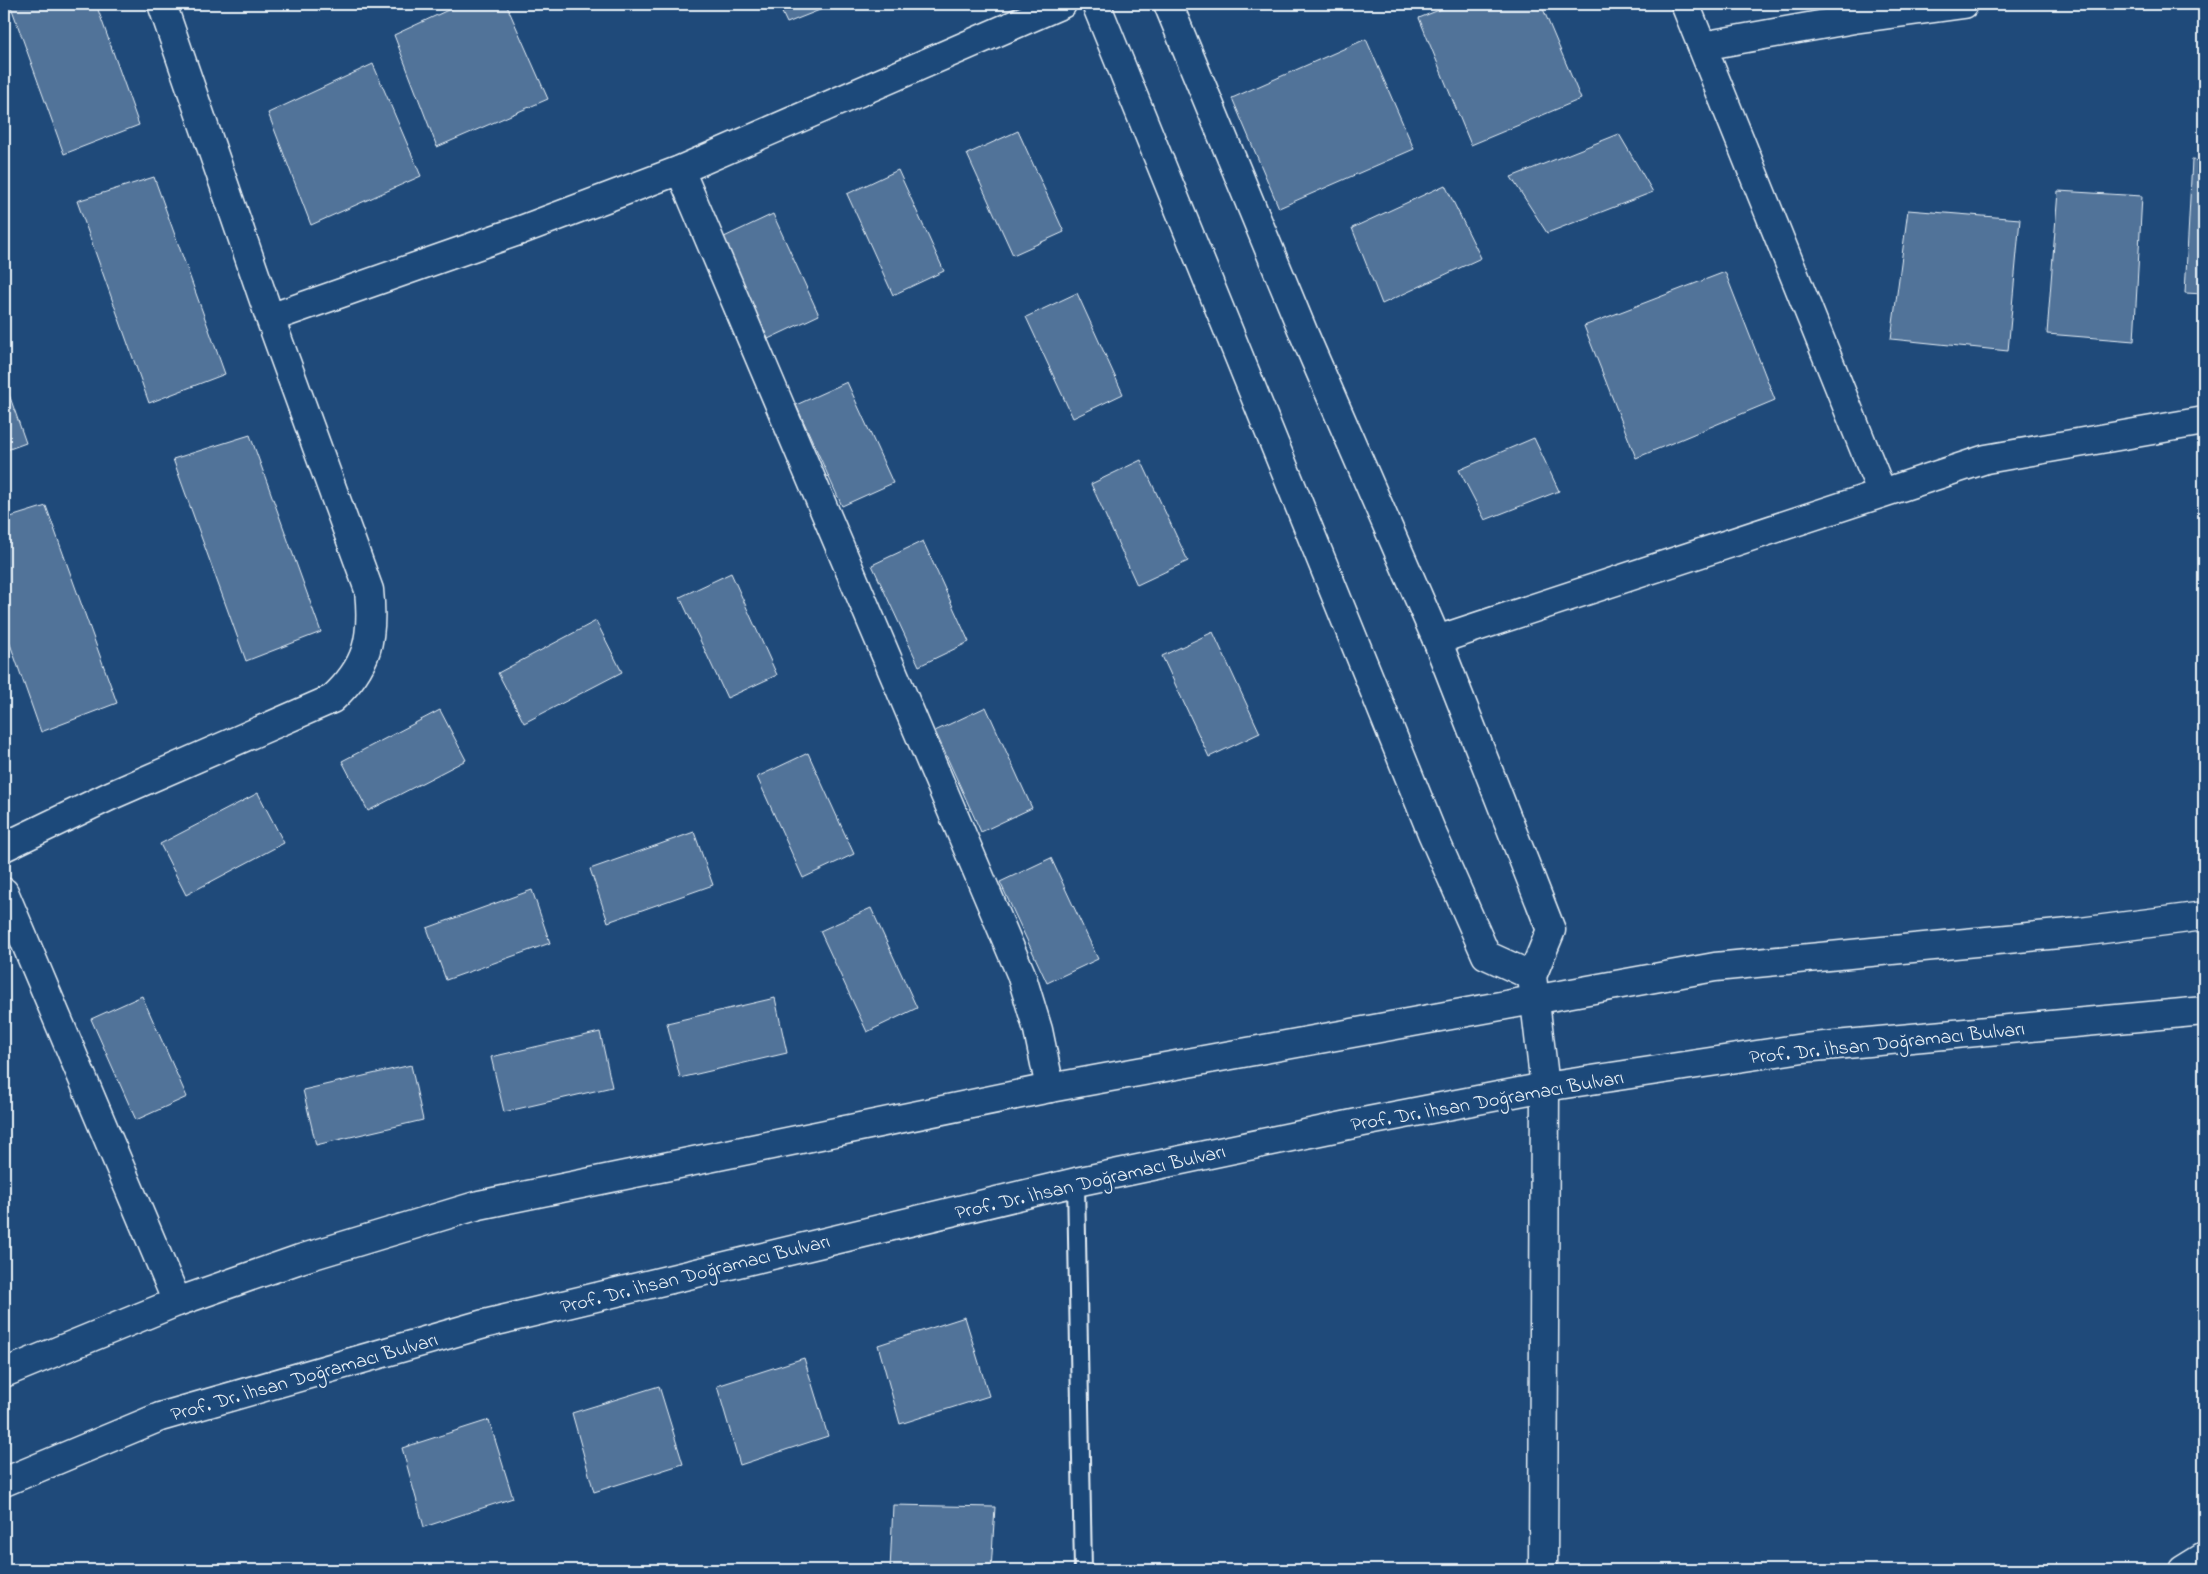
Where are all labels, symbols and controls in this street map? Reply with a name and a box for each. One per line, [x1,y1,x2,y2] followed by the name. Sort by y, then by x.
[1748,1016,2026,1074] street label: Prof. Dr. İhsan Doğramacı Bulvarı
[1349,1064,1626,1142] street label: Prof. Dr. İhsan Doğramacı Bulvarı
[952,1138,1229,1230] street label: Prof. Dr. İhsan Doğramacı Bulvarı
[558,1228,834,1324] street label: Prof. Dr. İhsan Doğramacı Bulvarı
[168,1326,442,1431] street label: Prof. Dr. İhsan Doğramacı Bulvarı

